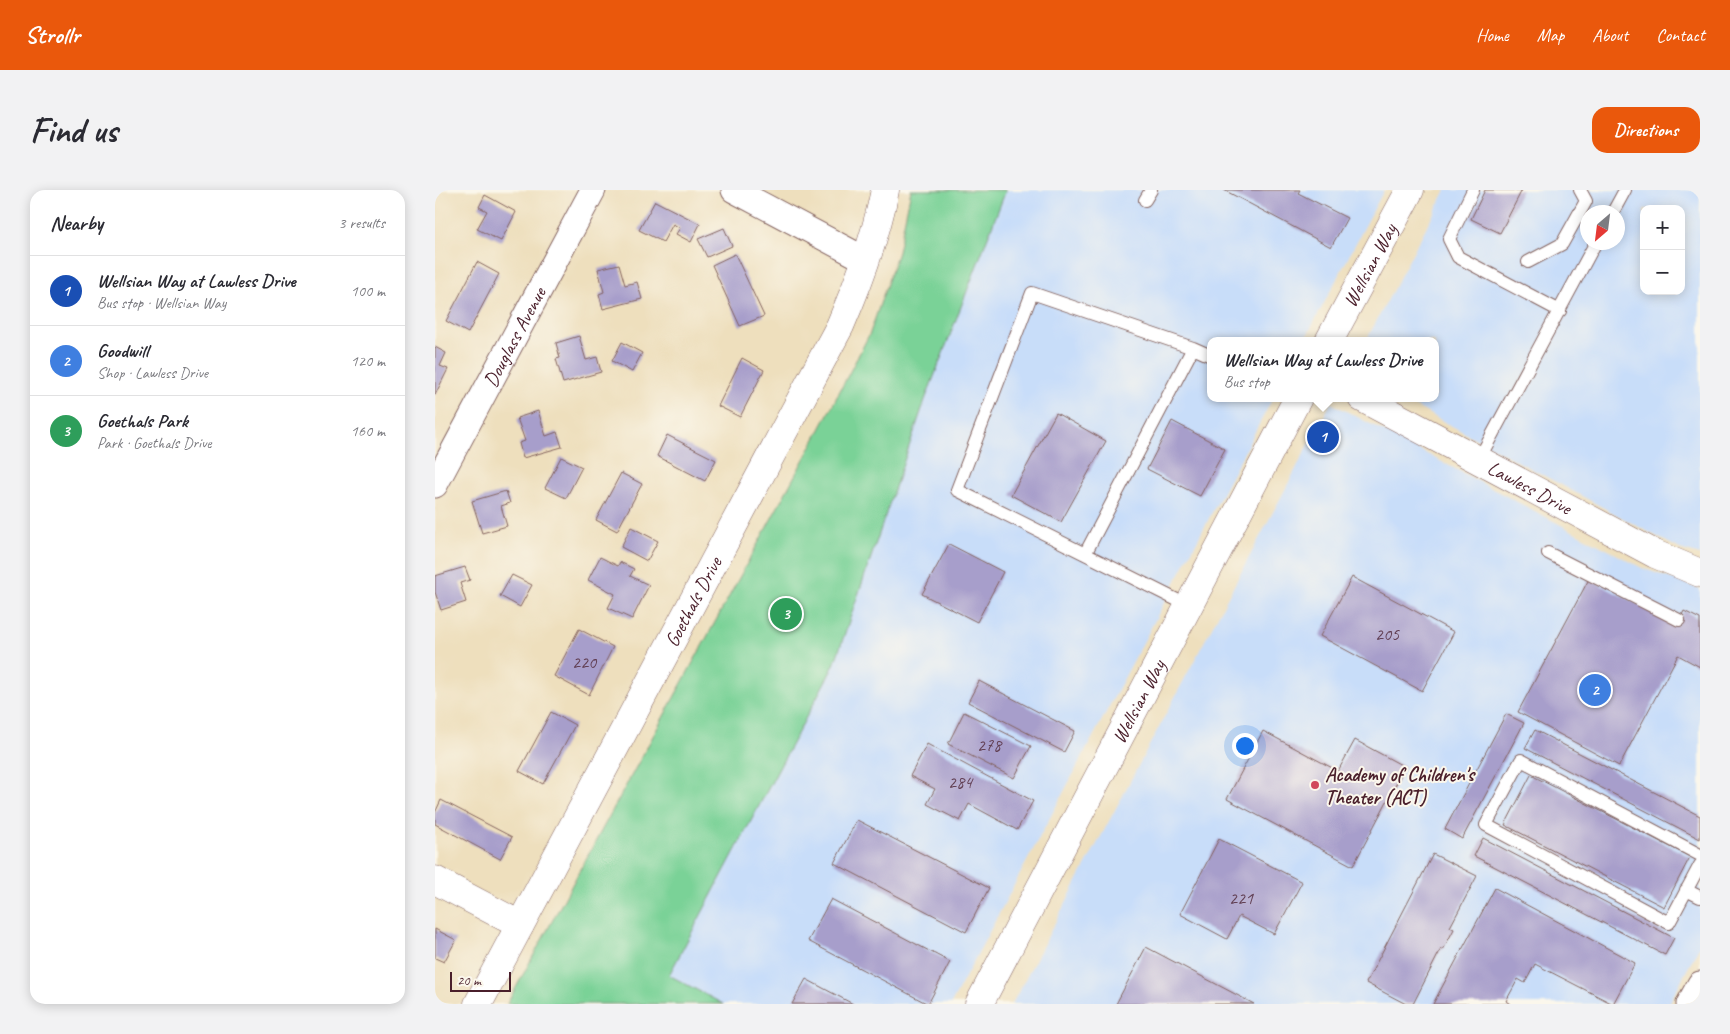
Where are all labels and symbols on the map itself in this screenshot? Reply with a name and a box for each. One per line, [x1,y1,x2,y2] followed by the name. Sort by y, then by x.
[1580,205,1625,250] north arrow
[1338,219,1403,311] street label: Wellsian Way
[478,282,552,391] street label: Douglass Avenue
[1307,418,1339,456] pin: 1
[1483,455,1577,521] street label: Lawless Drive
[659,552,728,651] street label: Goethals Drive
[770,595,802,633] pin: 3
[1375,623,1400,645] house number: 205
[572,651,598,673] house number: 220
[1107,655,1171,748] street label: Wellsian Way
[1579,671,1611,709] pin: 2
[1232,733,1258,759] your location
[977,734,1003,756] house number: 278
[1325,762,1476,810] place label: Academy of Children's Theater (ACT)
[948,771,974,793] house number: 284
[1309,779,1321,791] marker: Academy of Children's Theater (ACT)
[1229,887,1254,909] house number: 221
[450,969,511,992] scale bar

